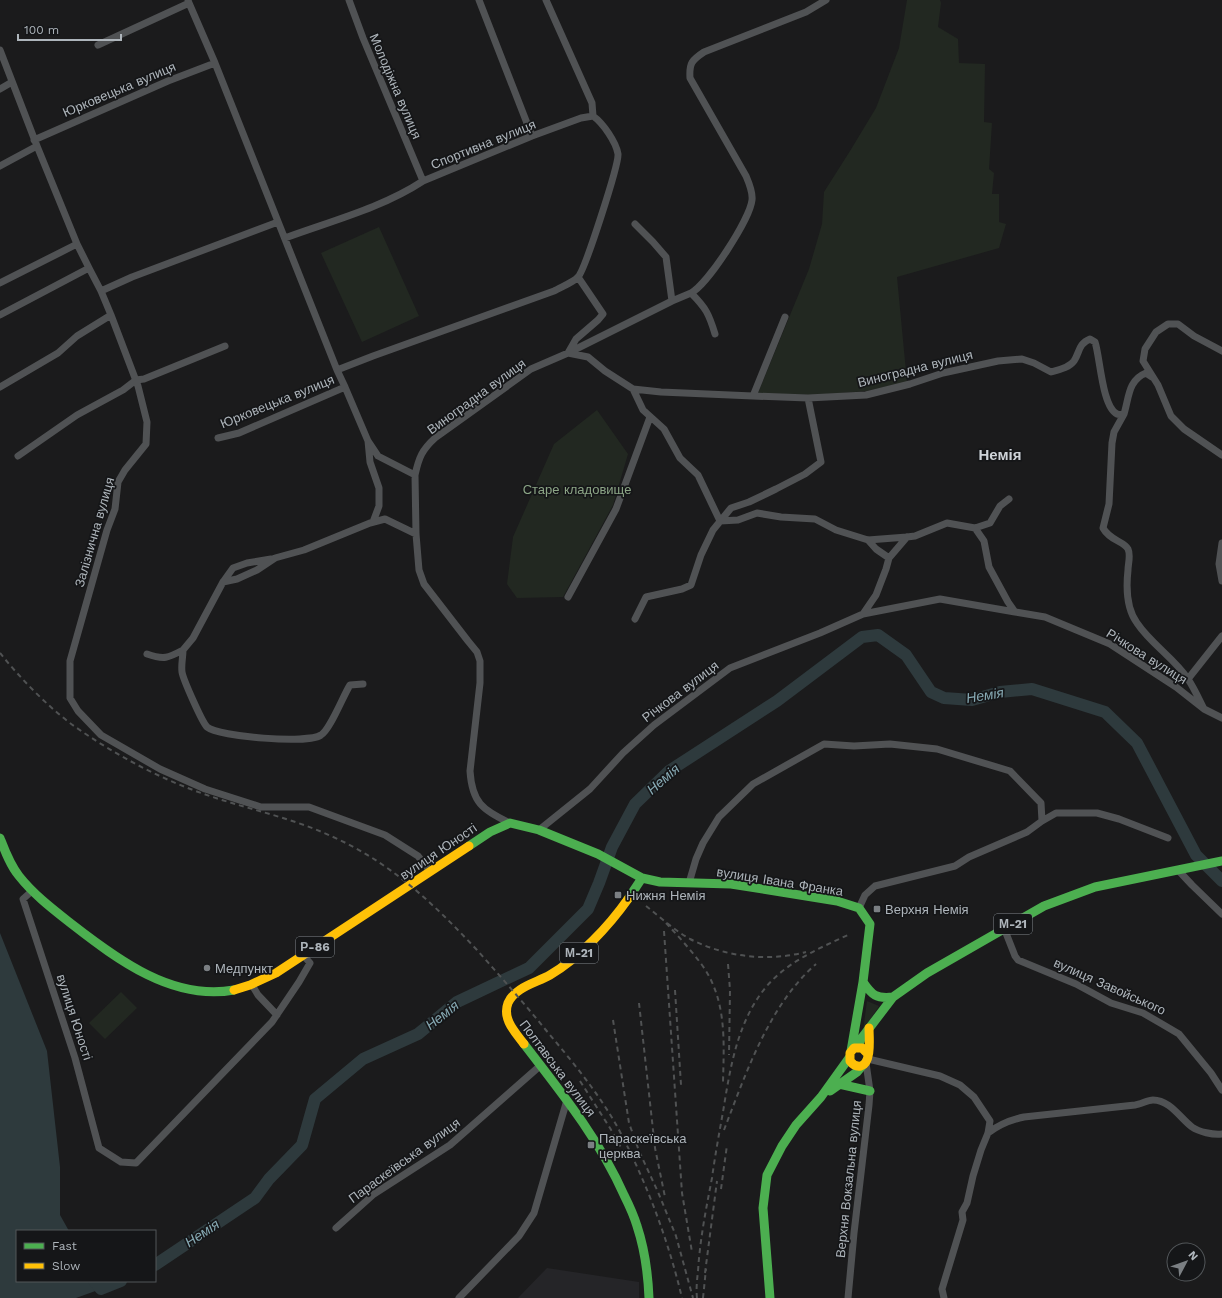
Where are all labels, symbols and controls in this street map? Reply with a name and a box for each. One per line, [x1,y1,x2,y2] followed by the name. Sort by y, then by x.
[18,16,121,42] scale bar
[24,23,59,37] text: 100 m
[367,31,424,141] street label: Молодіжна вулиця
[60,59,178,120] street label: Юрковецька вулиця
[429,117,538,172] street label: Спортивна вулиця
[856,347,974,390] street label: Виноградна вулиця
[424,356,528,437] street label: Виноградна вулиця
[218,372,336,431] street label: Юрковецька вулиця
[979,446,1022,464] district label: Немія
[72,475,117,589] street label: Залізнична вулиця
[523,482,631,497] park label: Старе кладовище
[1104,626,1190,687] street label: Річкова вулиця
[639,658,722,725] street label: Річкова вулиця
[965,684,1005,706] water label: Немія
[643,760,683,797] water label: Немія
[397,820,480,883] street label: вулиця Юності
[716,864,845,899] street label: вулиця Івана Франка
[626,888,705,903] place label: Нижня Немія
[613,890,623,900] marker: Нижня Немія
[885,902,969,917] place label: Верхня Немія
[872,904,882,914] marker: Верхня Немія
[994,914,1032,934] road number: М-21
[296,937,334,957] road number: Р-86
[560,943,598,963] road number: М-21
[1051,955,1168,1018] street label: вулиця Завойського
[215,961,273,976] place label: Медпункт
[202,963,212,973] marker: Медпункт
[54,972,96,1062] street label: вулиця Юності
[422,997,462,1033] water label: Немія
[516,1017,599,1119] street label: Полтавська вулиця
[833,1099,864,1259] street label: Верхня Вокзальна вулиця
[346,1115,463,1206] street label: Параскеївська вулиця
[599,1131,687,1161] place label: Параскеївська церква
[586,1140,596,1150] marker: Параскеївська церква
[182,1215,223,1250] water label: Немія
[16,1230,156,1282] legend
[52,1239,77,1253] text: Fast
[1166,1242,1206,1282] north arrow
[1186,1248,1201,1263] text: N
[52,1259,80,1273] text: Slow

